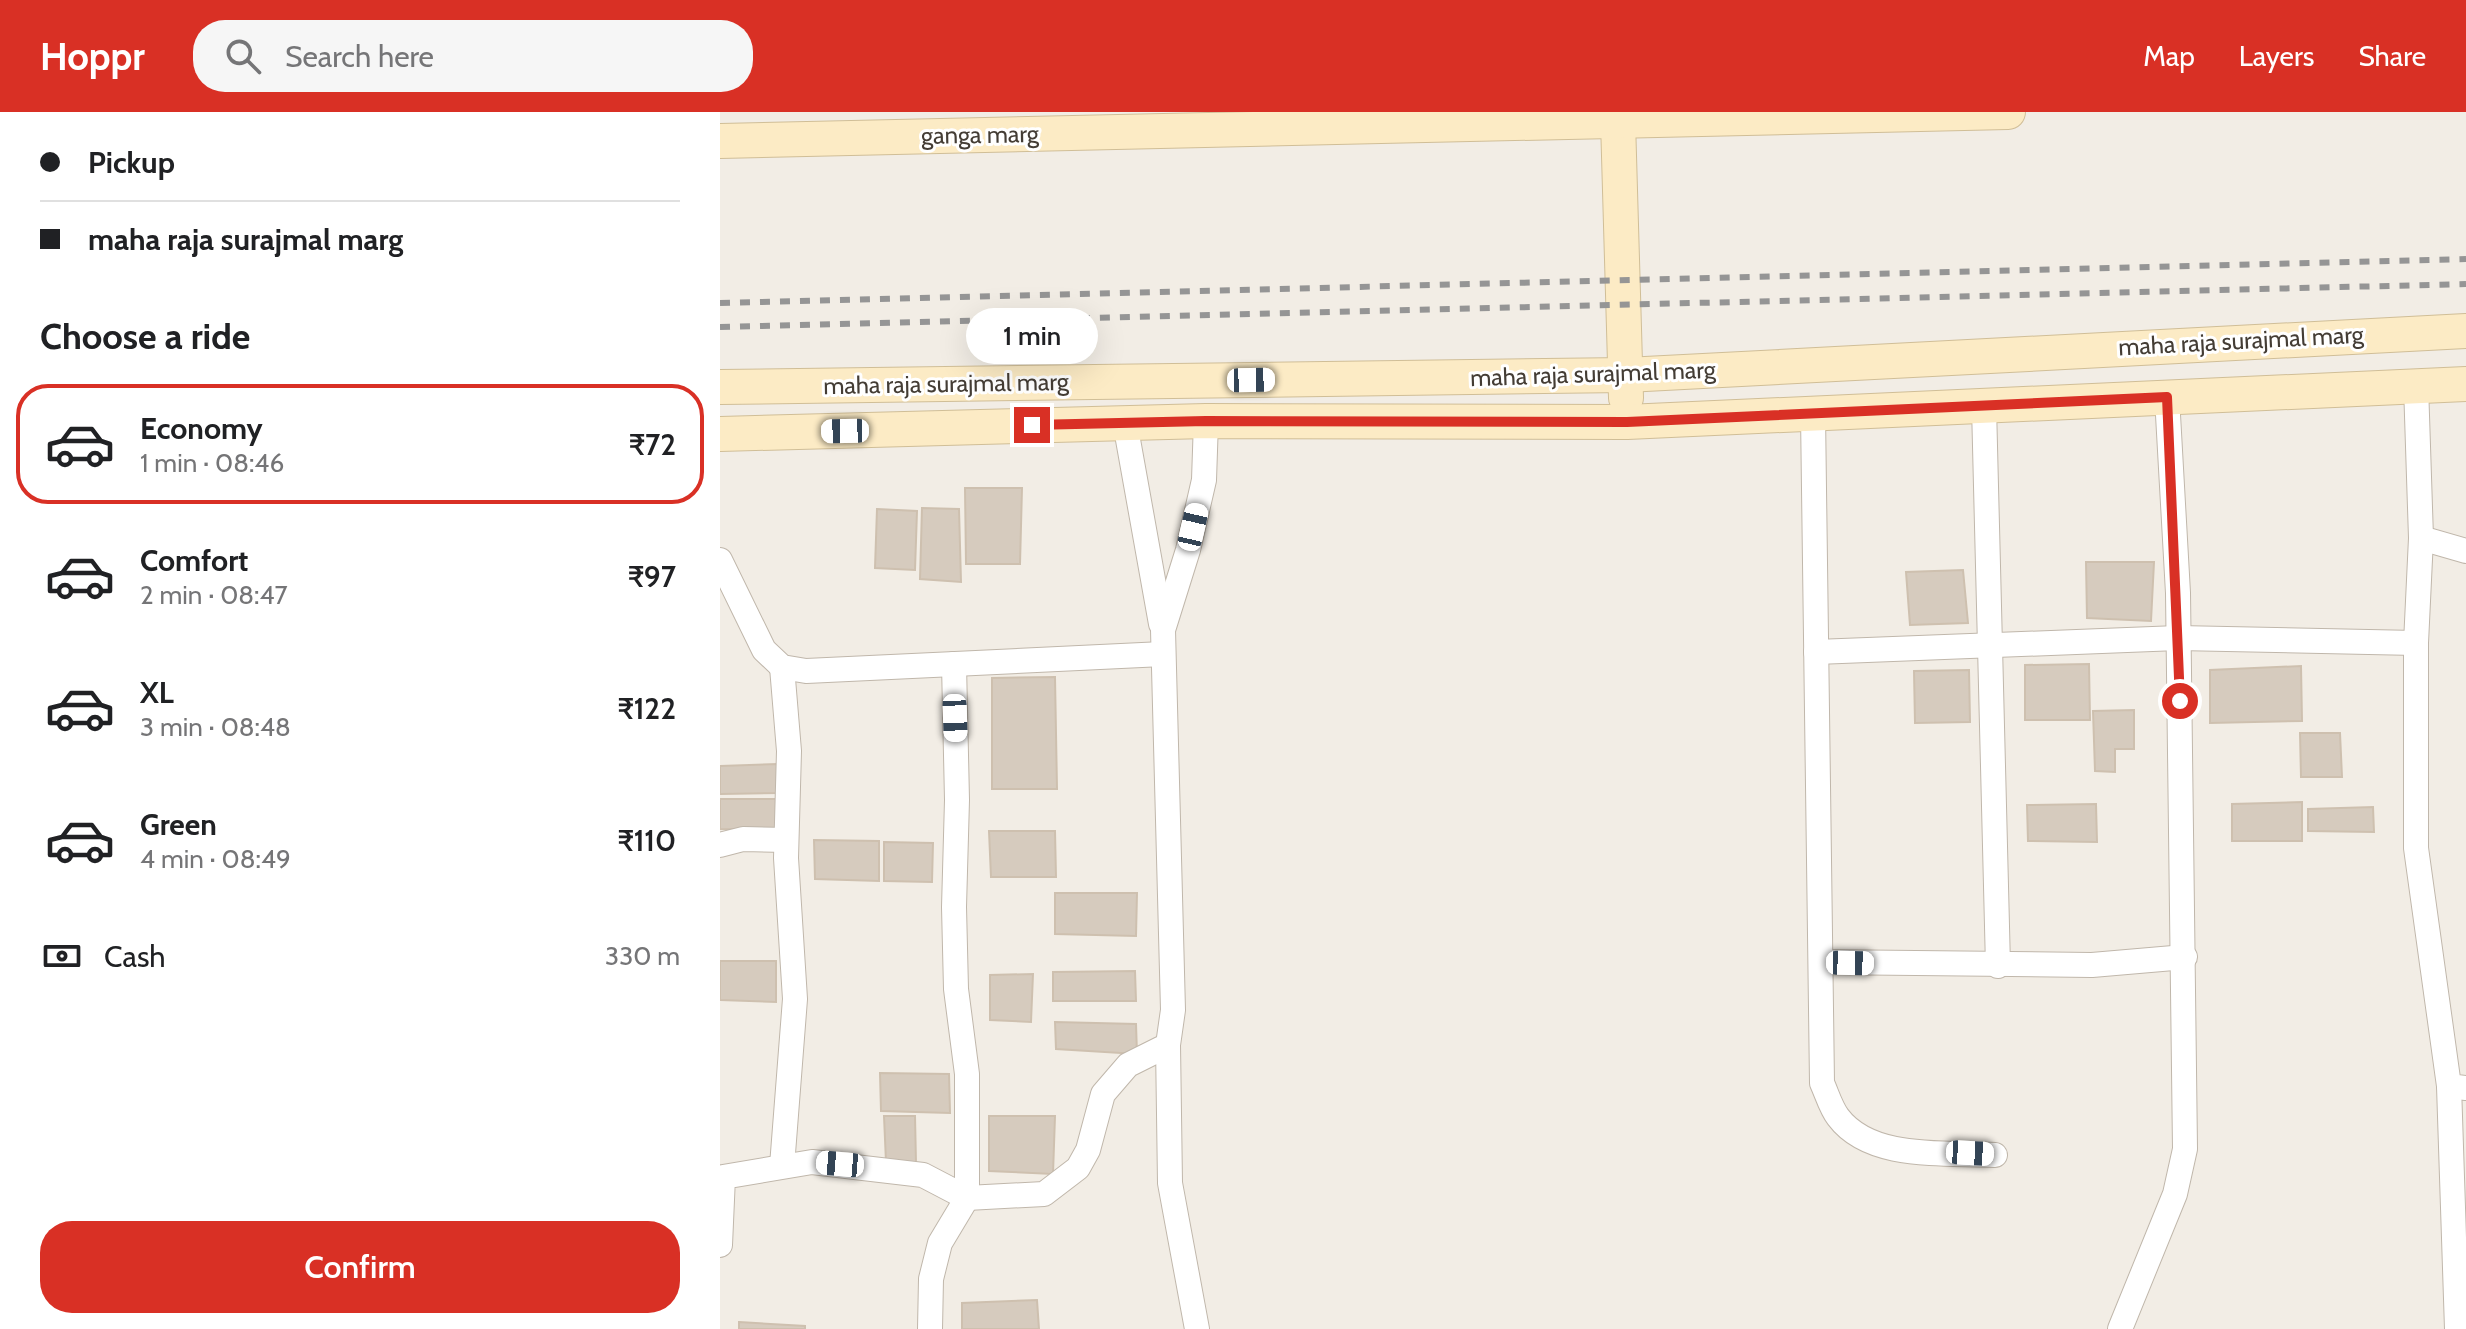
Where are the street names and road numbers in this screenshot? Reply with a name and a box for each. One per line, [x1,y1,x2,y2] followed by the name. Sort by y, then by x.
[921,119,1040,150] street label: ganga marg
[2118,320,2365,361] street label: maha raja surajmal marg
[1470,355,1717,392] street label: maha raja surajmal marg
[823,367,1070,400] street label: maha raja surajmal marg

